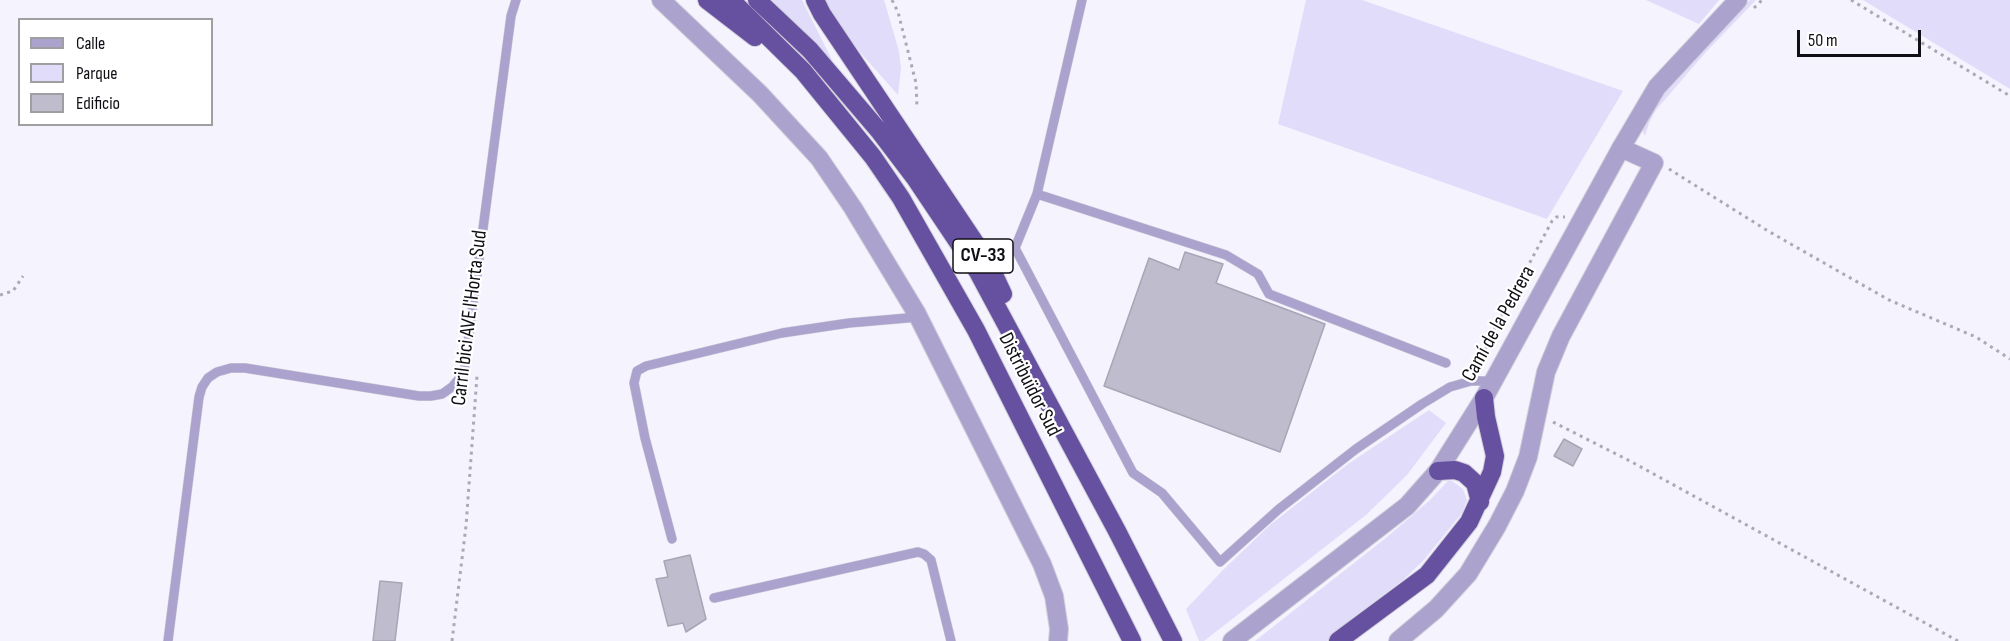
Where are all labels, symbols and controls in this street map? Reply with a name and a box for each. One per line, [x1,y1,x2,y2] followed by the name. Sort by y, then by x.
[18,18,213,126] legend
[1800,18,1924,56] scale bar
[1808,30,1838,51] text: 50 m
[76,33,105,54] text: Calle
[76,63,117,84] text: Parque
[76,93,120,114] text: Edificio
[447,229,493,407] street label: Carril bici AVE l'Horta Sud
[953,239,1013,273] road number: CV-33
[1457,262,1541,386] street label: Camí de la Pedrera
[992,329,1066,441] street label: Distribuïdor Sud

